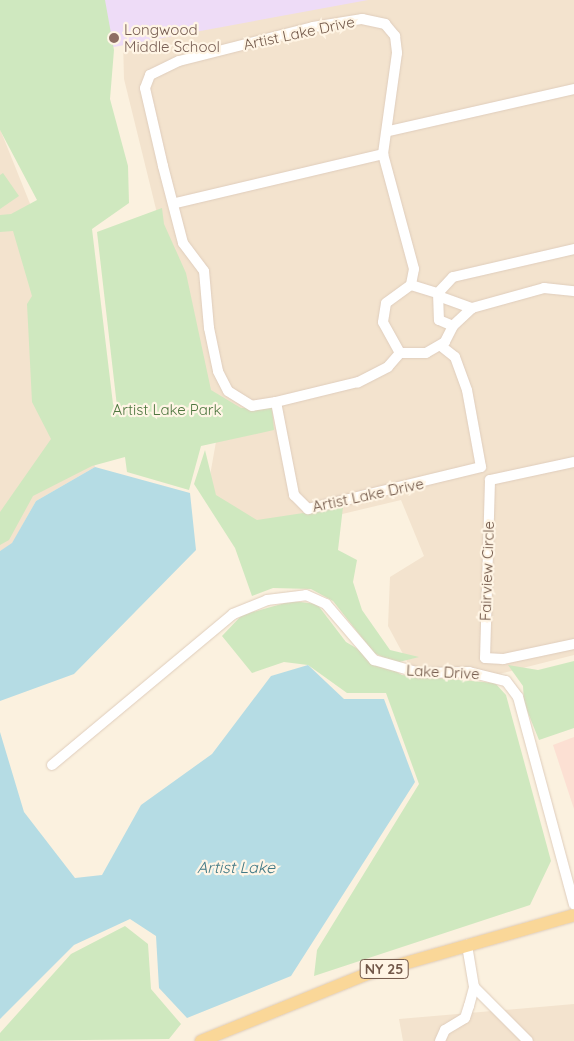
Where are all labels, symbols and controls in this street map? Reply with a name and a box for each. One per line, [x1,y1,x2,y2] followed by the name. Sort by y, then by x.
[242,12,356,54] street label: Artist Lake Drive
[124,20,220,55] place label: Longwood Middle School
[108,32,120,44] marker: Longwood Middle School
[112,401,222,419] park label: Artist Lake Park
[311,474,425,516] street label: Artist Lake Drive
[476,521,498,621] street label: Fairview Circle
[406,661,480,683] street label: Lake Drive
[197,857,275,877] water label: Artist Lake
[359,958,409,981] road number: NY 25

